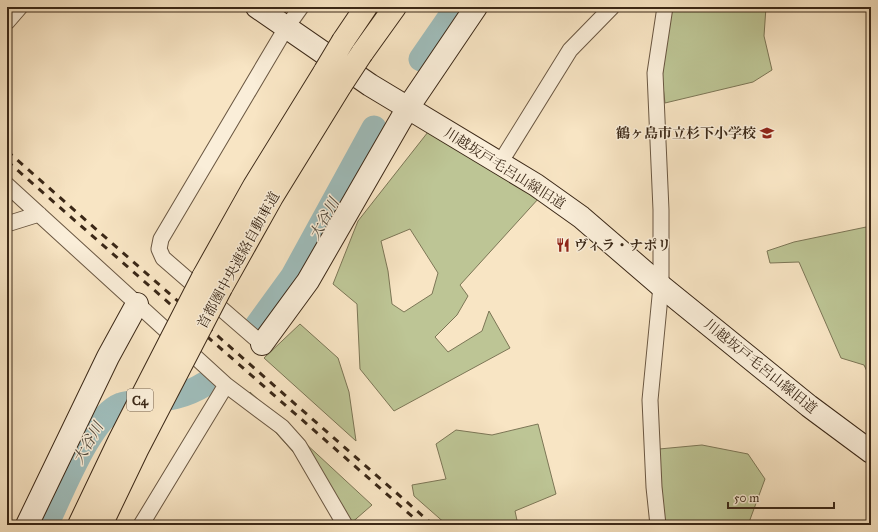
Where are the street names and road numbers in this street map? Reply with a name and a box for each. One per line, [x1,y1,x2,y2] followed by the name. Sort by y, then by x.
[441,124,569,213] street label: 川越坂戸毛呂山線旧道
[194,189,283,332] street label: 首都圏中央連絡自動車道
[701,316,820,417] street label: 川越坂戸毛呂山線旧道
[127,389,153,411] road number: C4

